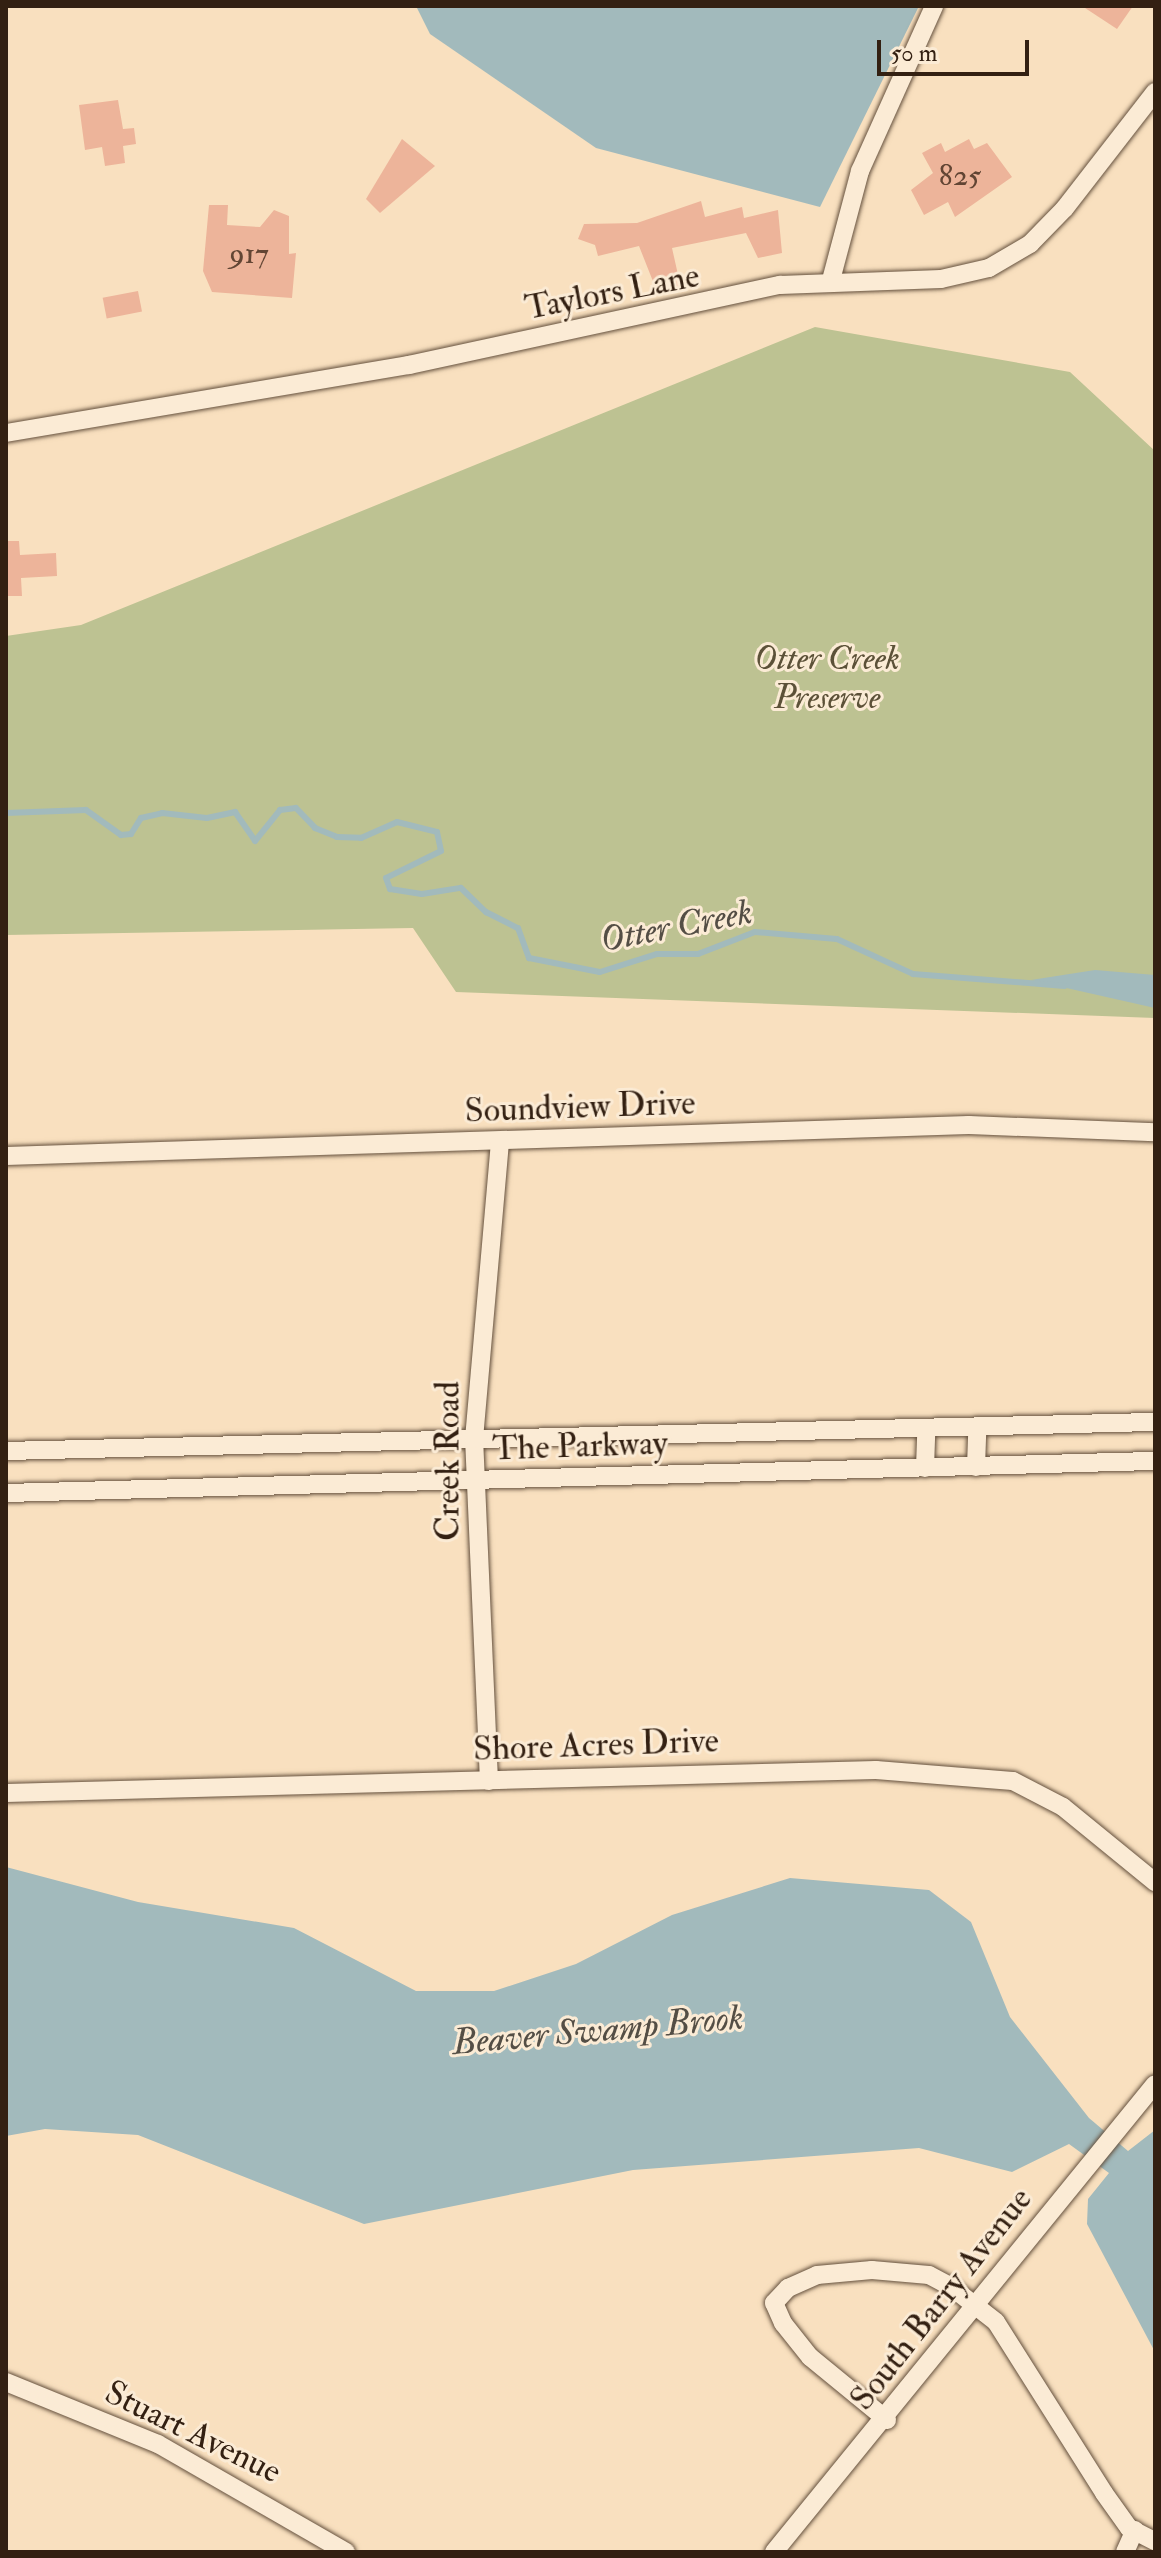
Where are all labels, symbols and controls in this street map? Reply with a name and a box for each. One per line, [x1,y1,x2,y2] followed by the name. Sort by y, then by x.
[881,24,1033,74] scale bar
[891,38,937,69] text: 50 m
[939,158,981,194] house number: 825
[229,236,269,272] house number: 917
[521,255,703,329] street label: Taylors Lane
[754,638,900,718] park label: Otter Creek Preserve
[596,890,756,962] water label: Otter Creek
[464,1083,696,1131] street label: Soundview Drive
[428,1381,468,1541] street label: Creek Road
[492,1423,668,1469] street label: The Parkway
[472,1720,720,1770] street label: Shore Acres Drive
[451,1996,745,2064] water label: Beaver Swamp Brook
[842,2180,1040,2418] street label: South Barry Avenue
[98,2372,288,2492] street label: Stuart Avenue

